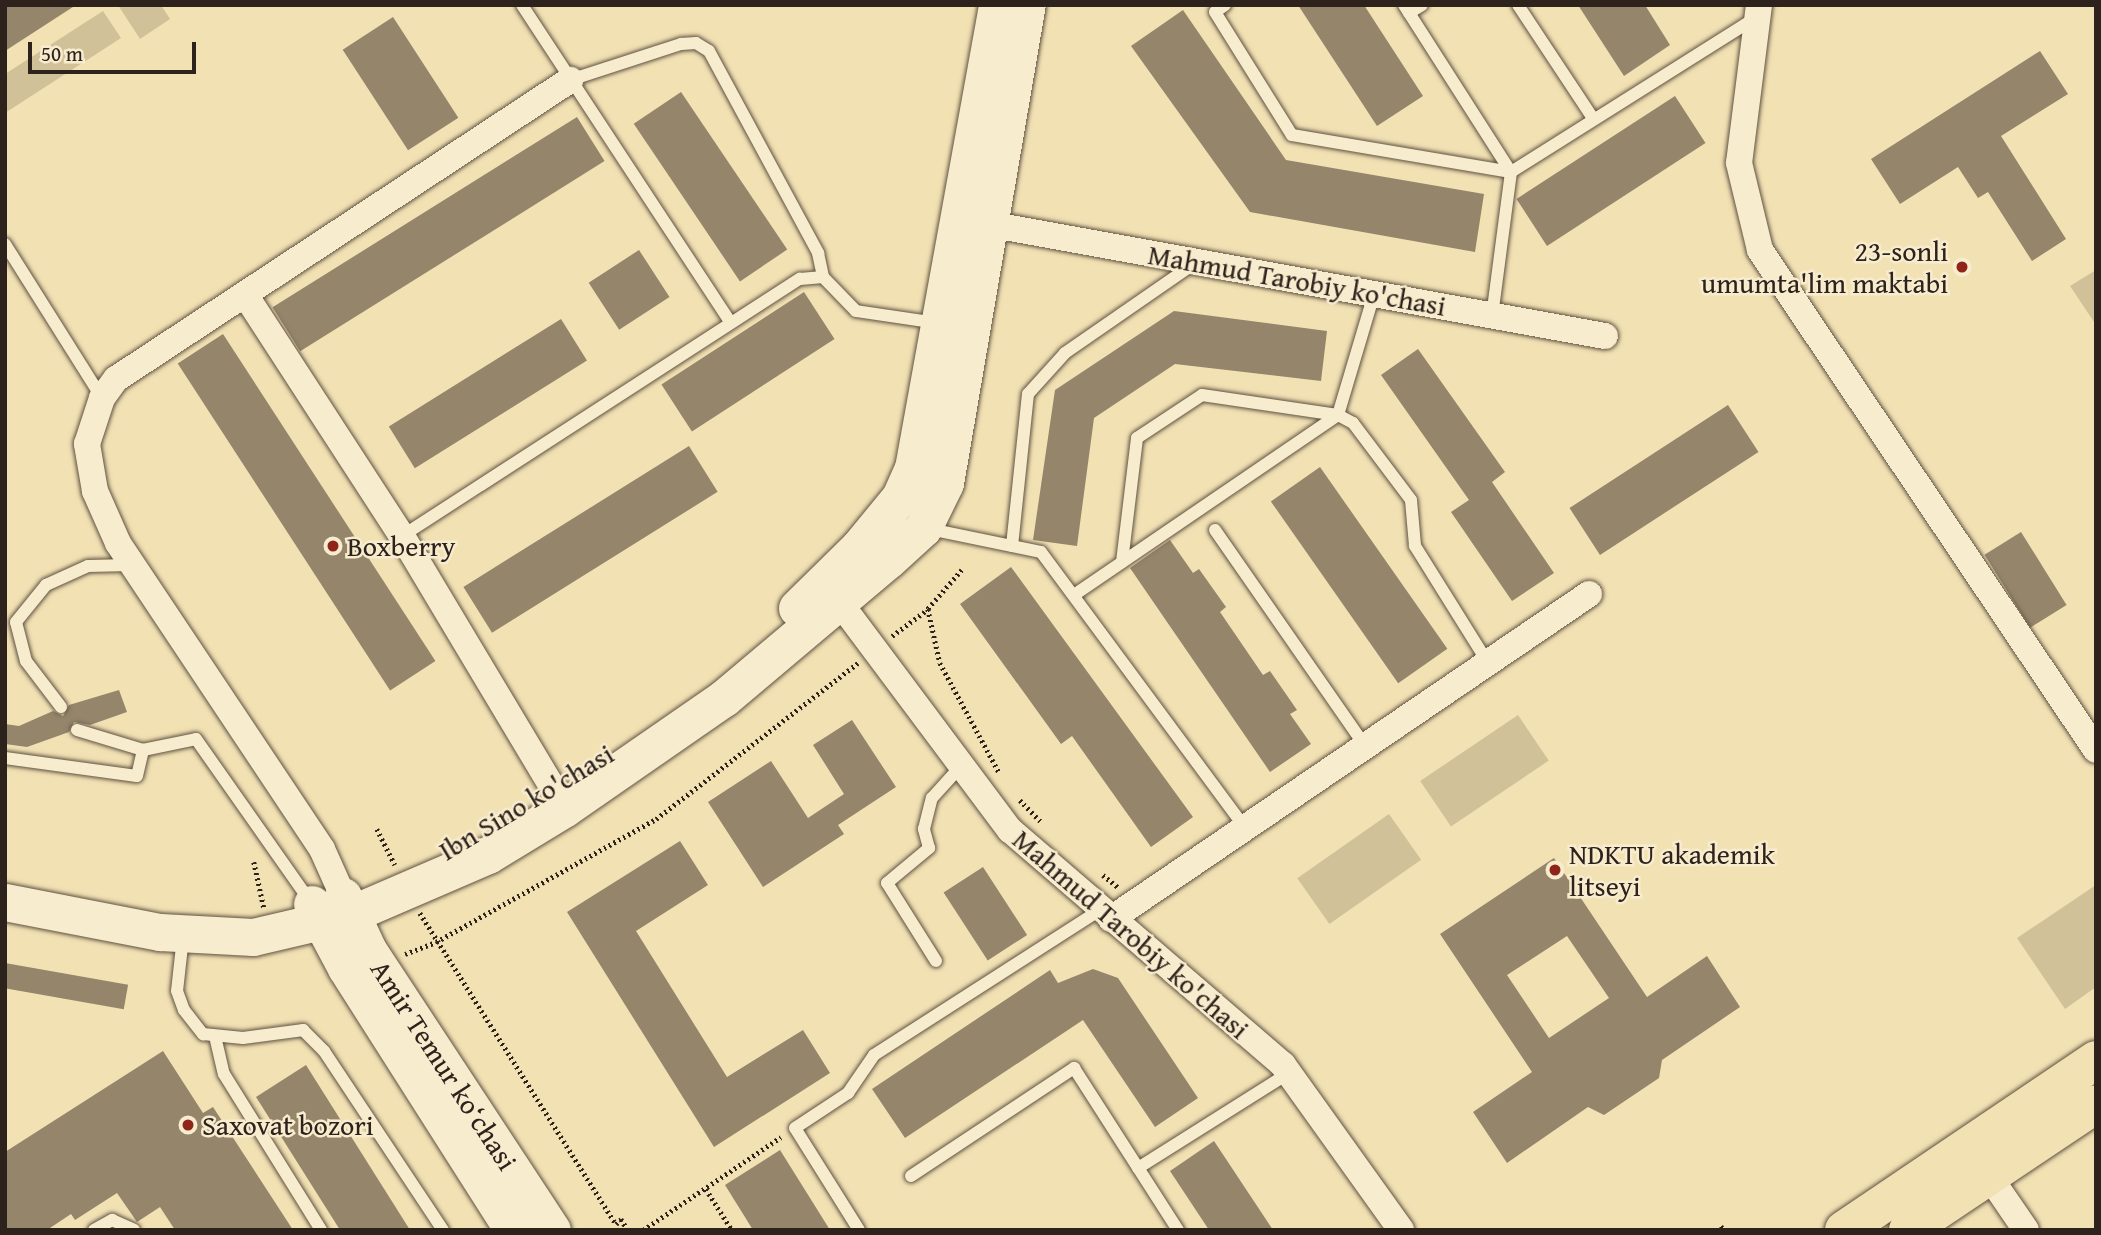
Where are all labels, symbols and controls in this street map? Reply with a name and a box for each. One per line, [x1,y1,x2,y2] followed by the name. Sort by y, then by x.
[32,28,200,72] scale bar
[41,38,83,69] text: 50 m
[1701,234,1948,300] place label: 23-sonli umumta'lim maktabi
[1145,237,1449,323] street label: Mahmud Tarobiy ko'chasi
[1954,259,1970,275] marker: 23-sonli umumta'lim maktabi
[347,529,456,563] place label: Boxberry
[325,538,341,554] marker: Boxberry
[433,737,619,867] street label: Ibn Sino ko'chasi
[1006,822,1256,1046] street label: Mahmud Tarobiy ko'chasi
[1569,837,1775,903] place label: NDKTU akademik litseyi
[1547,862,1563,878] marker: NDKTU akademik litseyi
[364,954,524,1176] street label: Amir Temur ko‘chasi
[202,1108,374,1142] place label: Saxovat bozori
[180,1117,196,1133] marker: Saxovat bozori

